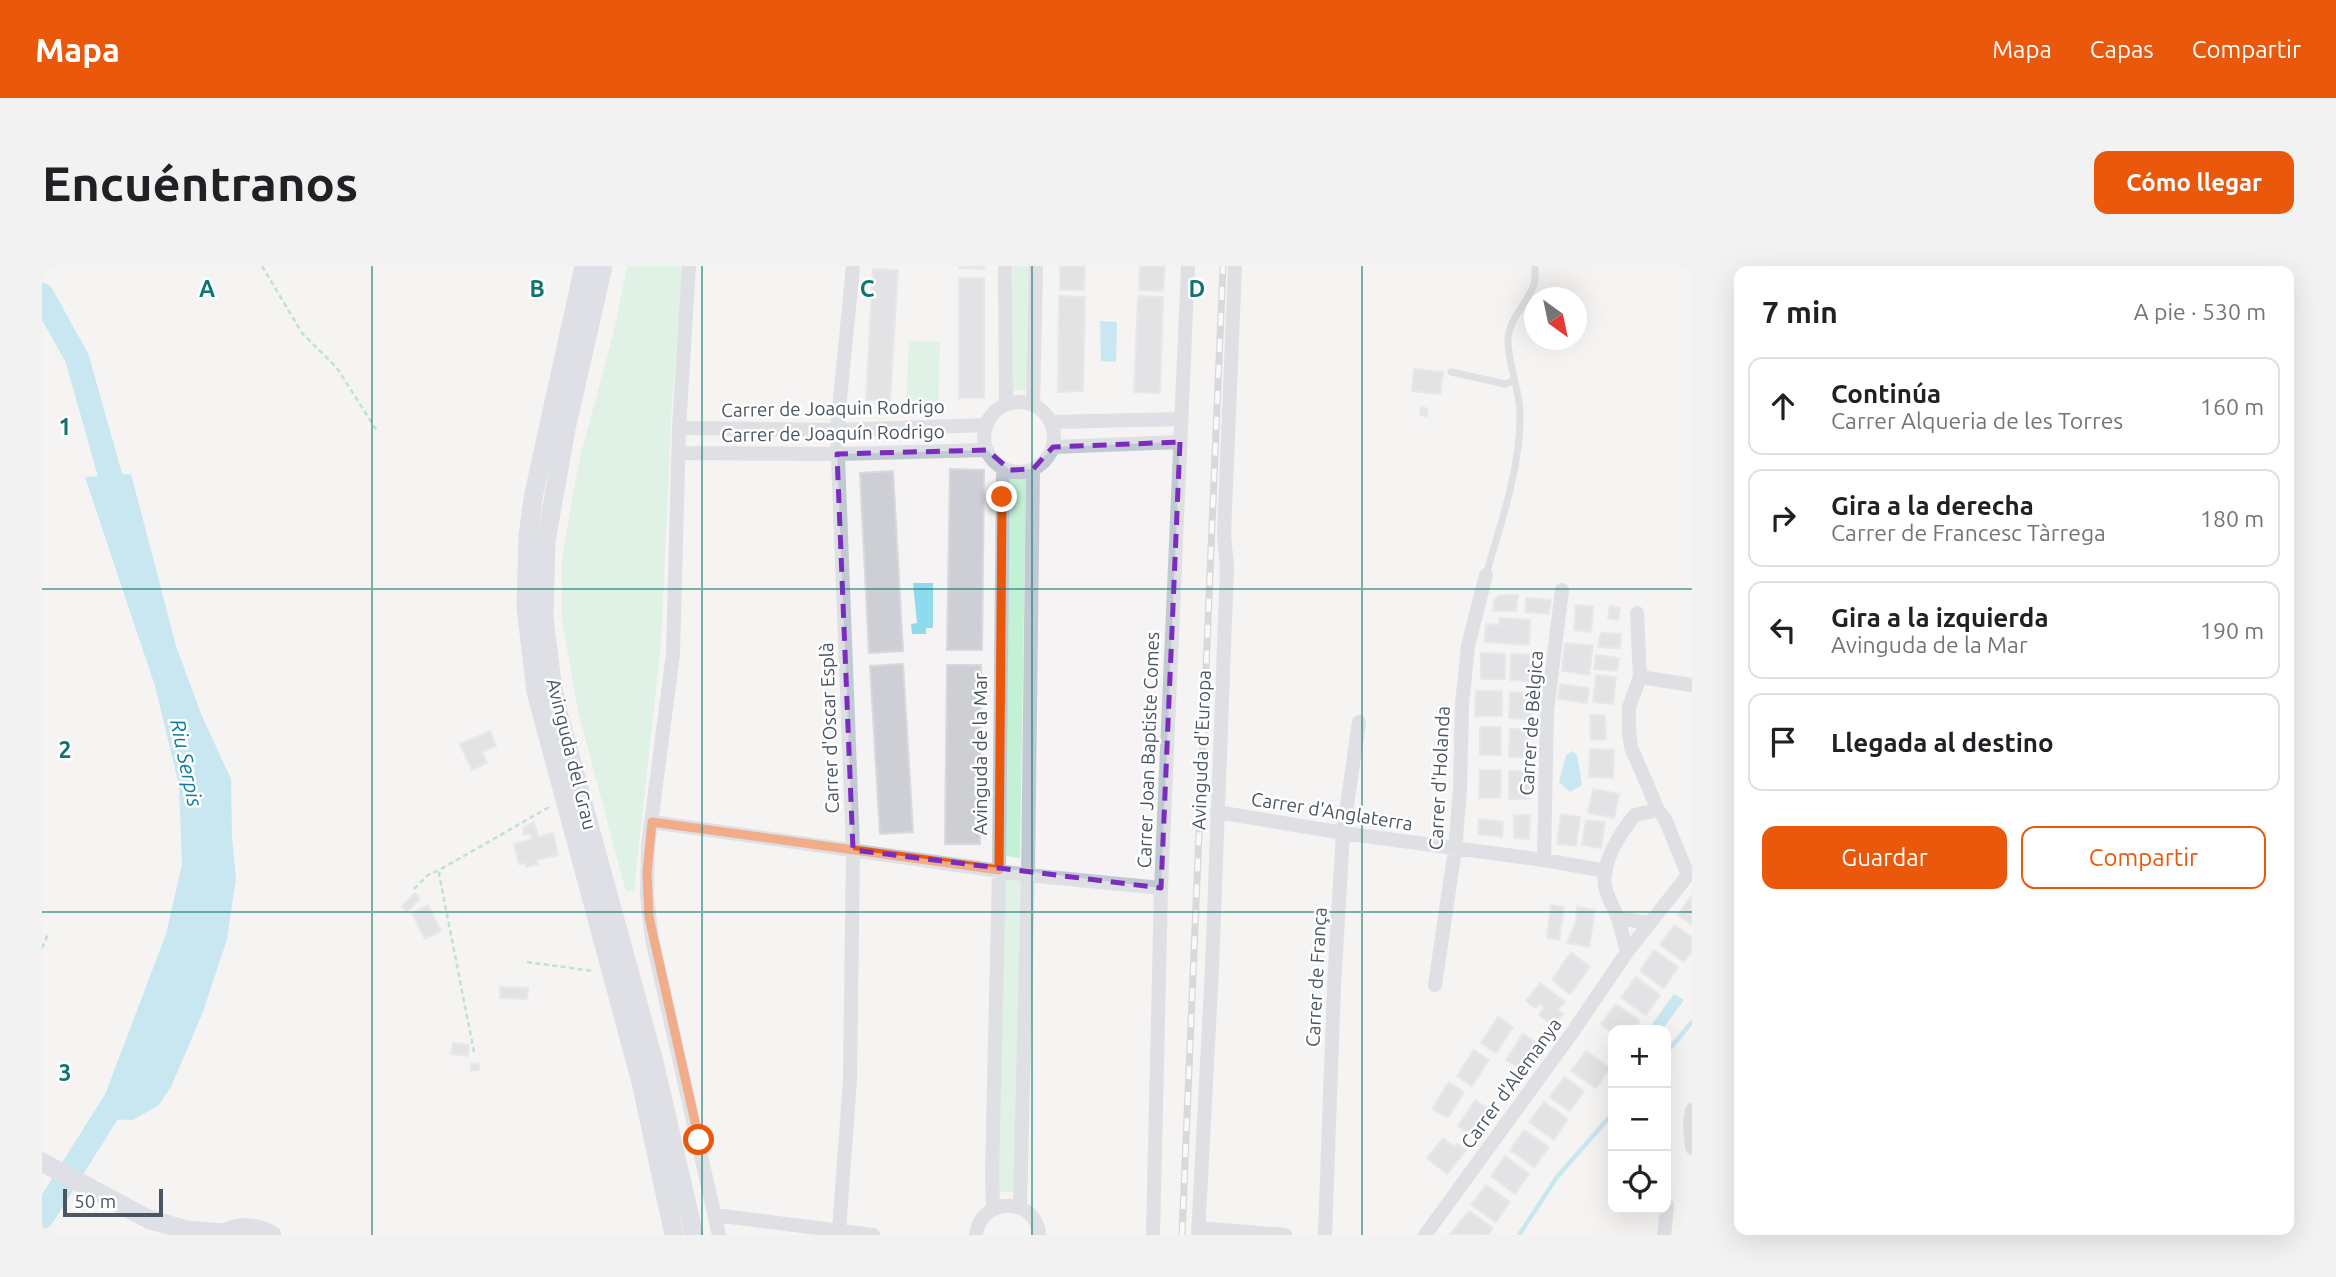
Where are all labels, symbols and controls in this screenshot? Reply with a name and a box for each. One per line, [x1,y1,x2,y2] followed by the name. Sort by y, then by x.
[35,31,120,68] text: Mapa
[1992,36,2052,63] text: Mapa
[2090,36,2154,63] text: Capas
[2192,36,2301,63] text: Compartir
[2094,151,2294,214] button: Cómo llegar
[42,155,358,210] text: Encuéntranos
[199,276,215,301] text: A
[529,276,545,301] text: B
[860,276,875,301] text: C
[1189,276,1205,301] text: D
[1524,287,1587,350] north arrow
[1762,295,1838,329] text: 7 min
[2134,299,2266,324] text: A pie · 530 m
[1831,379,1941,408] text: Continúa
[1764,387,1802,425] icon: ahead
[2200,394,2264,419] text: 160 m
[721,395,945,421] street label: Carrer de Joaquin Rodrigo
[1831,408,2123,433] text: Carrer Alqueria de les Torres
[59,414,71,439] text: 1
[721,420,945,446] street label: Carrer de Joaquín Rodrigo
[986,481,1017,512] route end
[1831,491,2034,520] text: Gira a la derecha
[1764,499,1802,537] icon: right
[2200,506,2264,531] text: 180 m
[1831,520,2106,545] text: Carrer de Francesc Tàrrega
[1831,603,2049,632] text: Gira a la izquierda
[1764,611,1802,649] icon: left
[2200,618,2264,643] text: 190 m
[1133,631,1163,869] street label: Carrer Joan Baptiste Comes
[1831,632,2028,657] text: Avinguda de la Mar
[815,642,843,814] street label: Carrer d'Oscar Esplà
[1515,650,1547,796] street label: Carrer de Bèlgica
[1187,670,1215,830] street label: Avinguda d'Europa
[969,673,991,835] street label: Avinguda de la Mar
[543,676,601,832] street label: Avinguda del Grau
[1424,705,1454,851] street label: Carrer d'Holanda
[166,717,208,809] water label: Riu Serpis
[1764,723,1802,761] icon: arrive
[1831,728,2054,757] text: Llegada al destino
[59,737,71,762] text: 2
[1250,787,1414,835] street label: Carrer d'Anglaterra
[1762,826,2007,889] button: Guardar
[2021,826,2266,889] button: Compartir
[1301,907,1331,1047] street label: Carrer de França
[1456,1013,1566,1153] street label: Carrer d'Alemanya
[1608,1025,1671,1214] map controls
[1608,1025,1671,1088] button: +
[59,1060,71,1085] text: 3
[1608,1088,1671,1151] button: −
[683,1124,714,1155] route start
[1608,1151,1671,1214] button: locate
[63,1186,163,1218] scale bar
[74,1190,116,1212] text: 50 m

